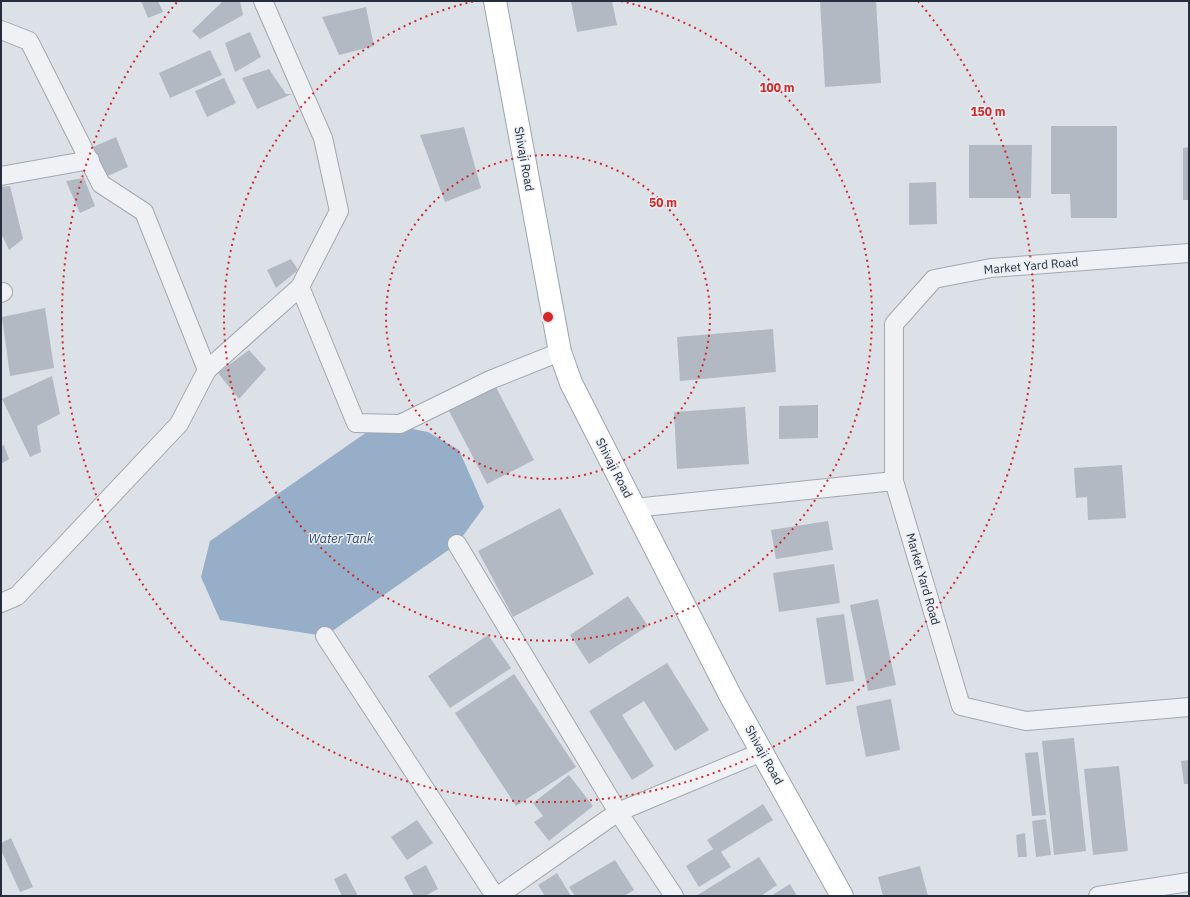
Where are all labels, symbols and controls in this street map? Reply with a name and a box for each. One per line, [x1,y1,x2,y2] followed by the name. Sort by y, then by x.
[759,80,795,95] text: 100 m
[970,104,1006,119] text: 150 m
[511,125,538,192] street label: Shivaji Road
[649,195,677,210] text: 50 m
[983,254,1079,277] street label: Market Yard Road
[541,310,555,324] centre of rings
[593,435,636,500] street label: Shivaji Road
[308,530,374,547] water label: Water Tank
[903,531,944,627] street label: Market Yard Road
[742,723,787,787] street label: Shivaji Road

